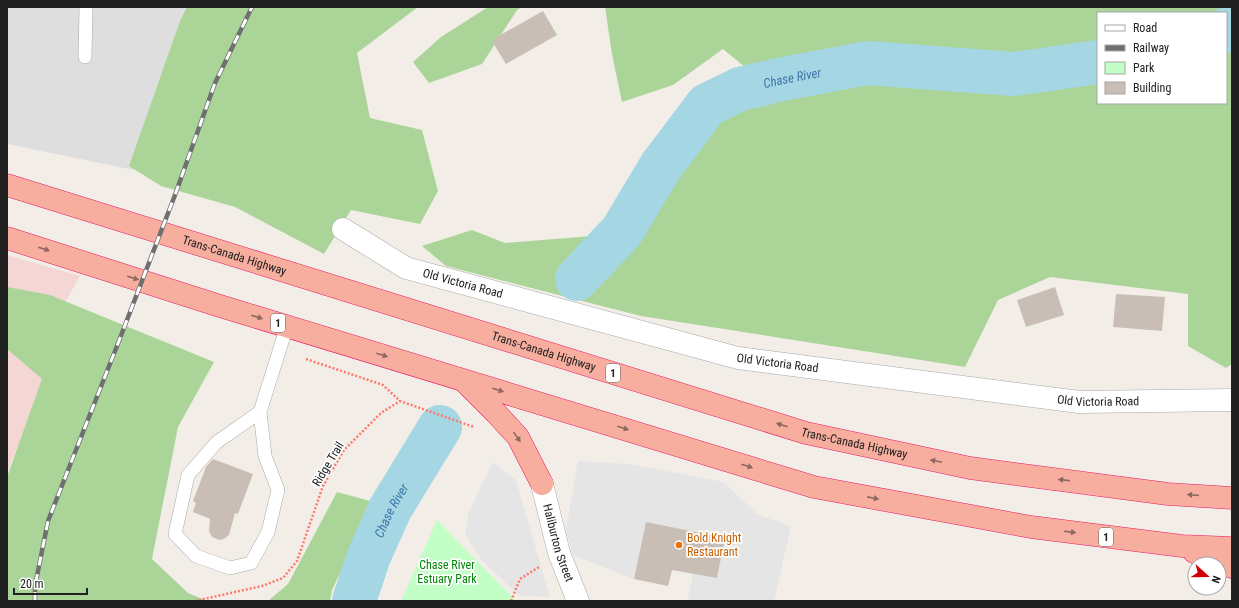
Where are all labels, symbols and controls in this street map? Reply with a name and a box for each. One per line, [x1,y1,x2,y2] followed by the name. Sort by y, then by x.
[1097,12,1227,104] legend
[1133,21,1157,35] text: Road
[1133,41,1169,55] text: Railway
[1133,61,1155,75] text: Park
[762,64,823,91] water label: Chase River
[1133,81,1171,95] text: Building
[181,233,288,278] street label: Trans-Canada Highway
[38,247,50,253] one-way arrow
[421,266,504,301] street label: Old Victoria Road
[128,275,140,281] one-way arrow
[252,314,264,320] one-way arrow
[271,314,285,332] road number: 1
[490,329,598,374] street label: Trans-Canada Highway
[736,351,819,375] street label: Old Victoria Road
[376,352,388,358] one-way arrow
[606,364,620,382] road number: 1
[493,387,505,393] one-way arrow
[1056,392,1139,409] street label: Old Victoria Road
[775,422,787,428] one-way arrow
[617,425,629,431] one-way arrow
[799,425,909,461] street label: Trans-Canada Highway
[513,432,521,443] one-way arrow
[309,439,347,489] street label: Ridge Trail
[929,457,942,463] one-way arrow
[741,463,753,469] one-way arrow
[1058,477,1070,483] one-way arrow
[371,480,412,540] water label: Chase River
[1187,492,1199,499] one-way arrow
[867,495,879,501] one-way arrow
[540,502,577,584] street label: Haliburton Street
[1099,528,1113,546] road number: 1
[1064,529,1076,535] one-way arrow
[687,531,742,559] place label: Bold Knight Restaurant
[674,540,684,550] marker: Bold Knight Restaurant
[1187,556,1227,596] north arrow
[417,558,477,586] park label: Chase River Estuary Park
[14,570,87,596] scale bar
[1209,574,1223,585] text: N
[20,577,44,591] text: 20 m

